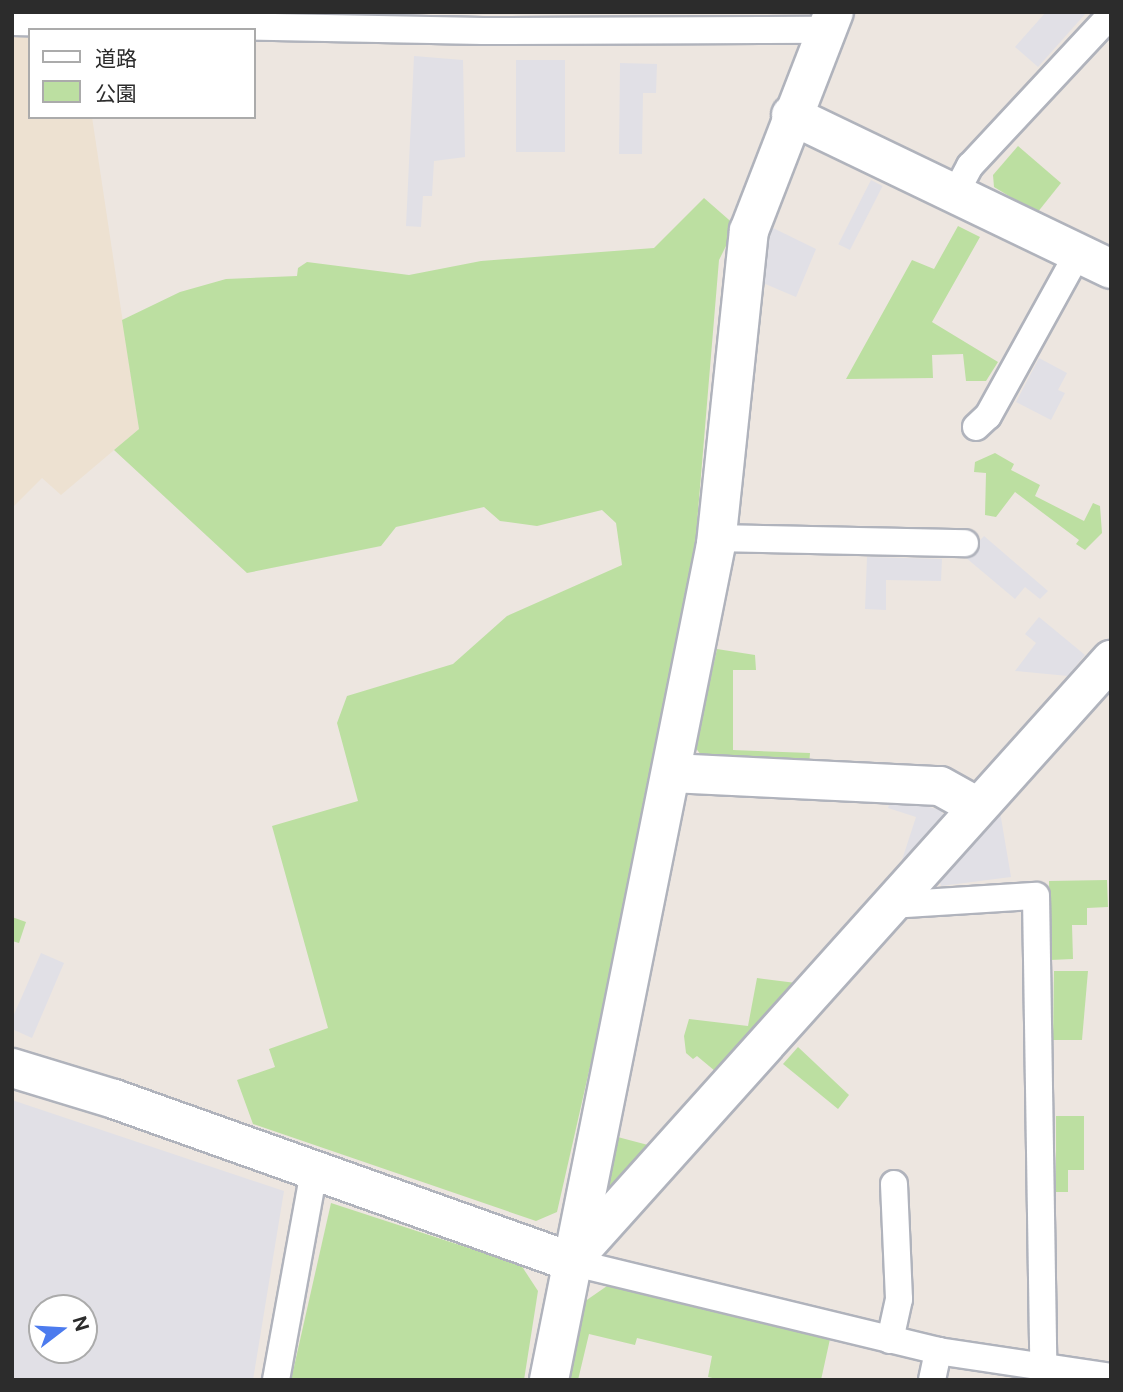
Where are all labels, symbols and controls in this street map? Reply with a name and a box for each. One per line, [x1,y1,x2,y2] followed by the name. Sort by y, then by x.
[28,28,256,119] legend
[95,46,137,71] text: 道路
[95,81,137,106] text: 公園
[28,1294,98,1364] north arrow
[68,1313,94,1334] text: N

